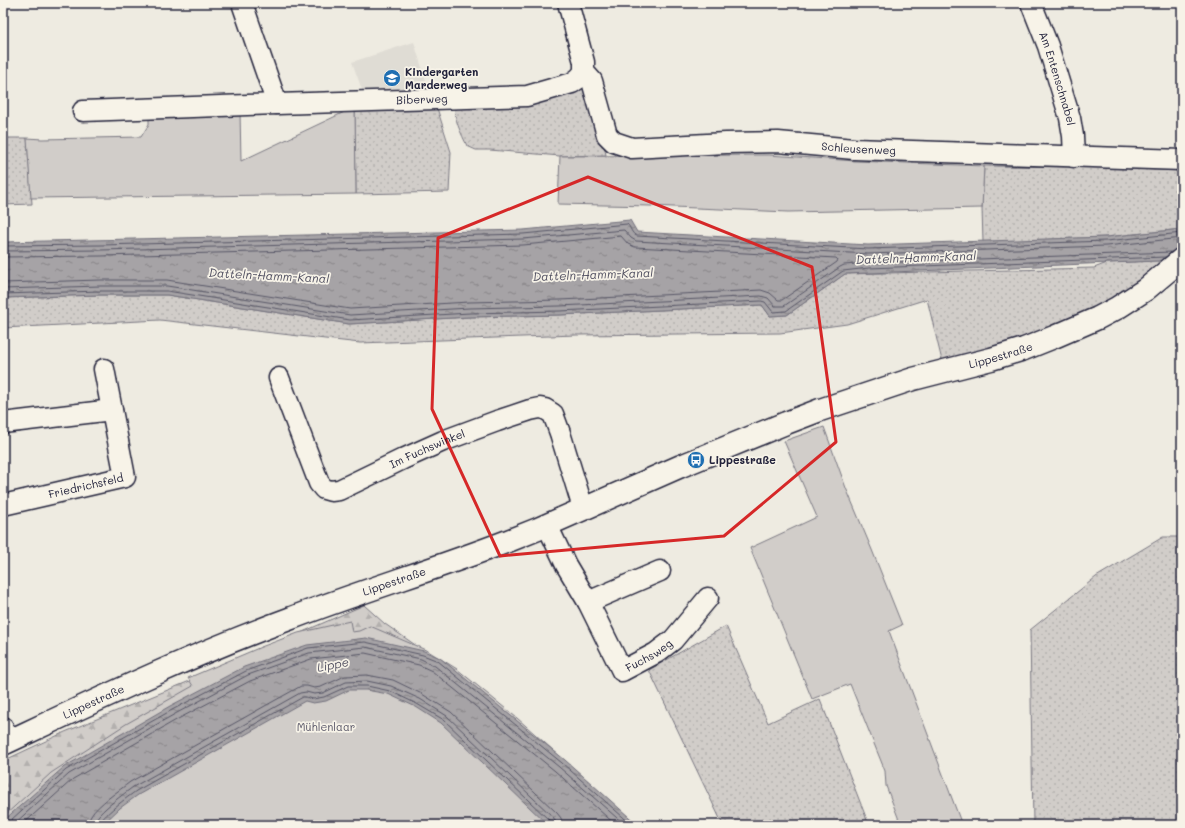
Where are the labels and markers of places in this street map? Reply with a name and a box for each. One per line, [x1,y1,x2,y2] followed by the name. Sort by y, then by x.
[405,64,478,92] place label: Kindergarten Marderweg
[382,68,402,88] school or university icon: Kindergarten Marderweg
[686,450,706,470] bus stop icon: Lippestraße
[709,452,776,467] place label: Lippestraße

